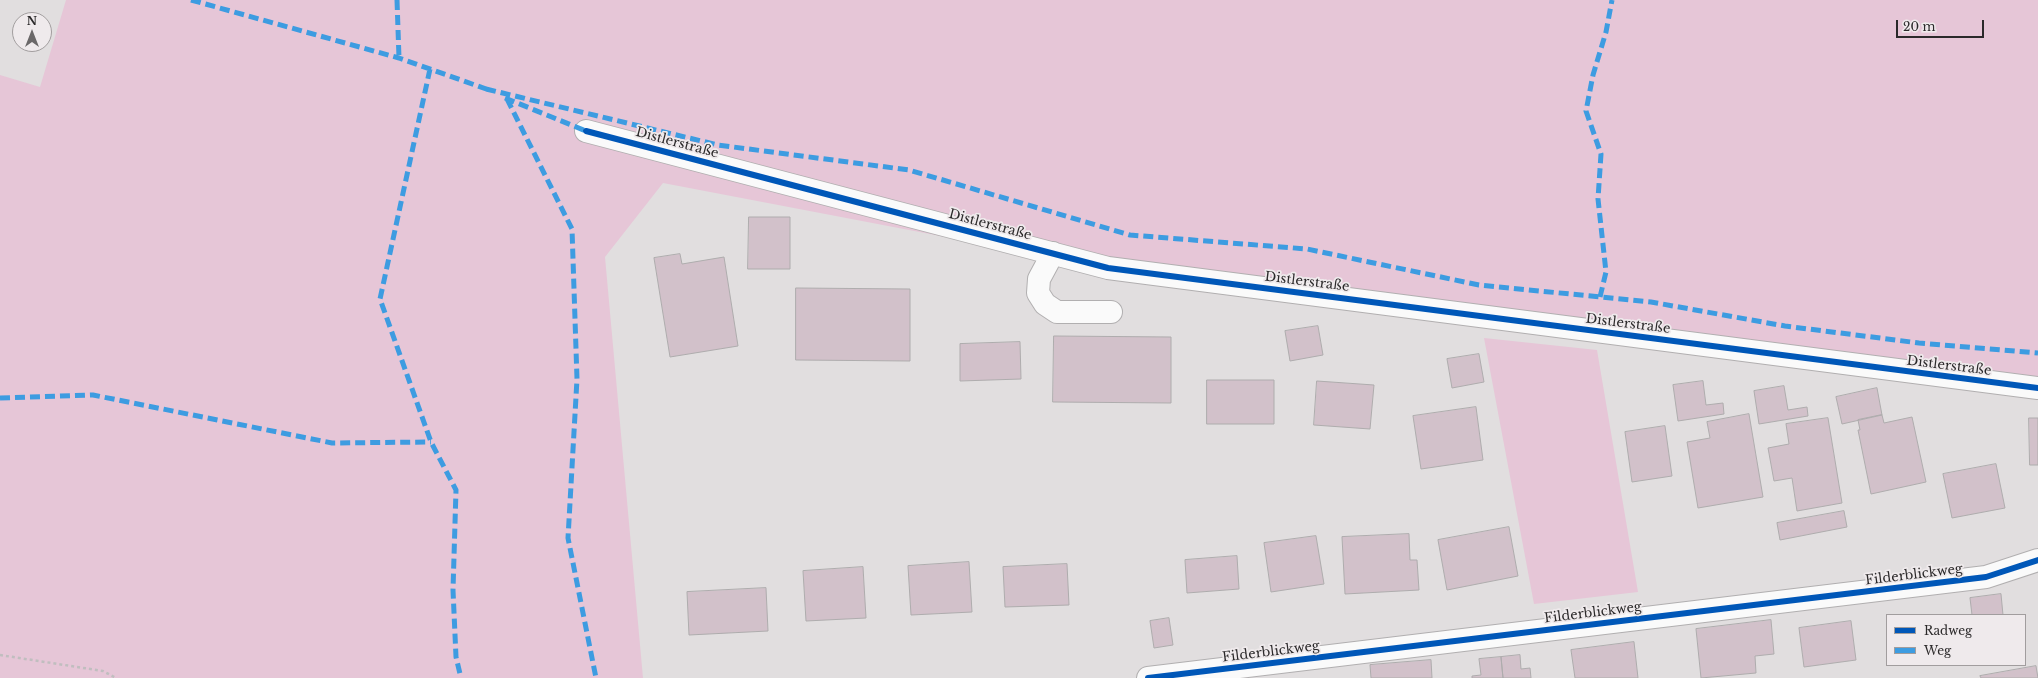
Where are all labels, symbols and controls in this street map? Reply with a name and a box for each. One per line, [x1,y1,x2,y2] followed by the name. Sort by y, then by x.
[12,12,52,52] north arrow
[1898,12,1986,38] scale bar
[27,14,37,28] text: N
[1903,19,1935,34] text: 20 m
[634,124,720,162] street label: Distlerstraße
[947,206,1033,244] street label: Distlerstraße
[1264,269,1350,295] street label: Distlerstraße
[1585,311,1671,337] street label: Distlerstraße
[1906,353,1992,379] street label: Distlerstraße
[1864,561,1964,589] street label: Filderblickweg
[1543,599,1643,627] street label: Filderblickweg
[1886,614,2026,666] legend
[1924,623,1972,638] text: Radweg
[1221,638,1321,666] street label: Filderblickweg
[1924,643,1951,658] text: Weg

